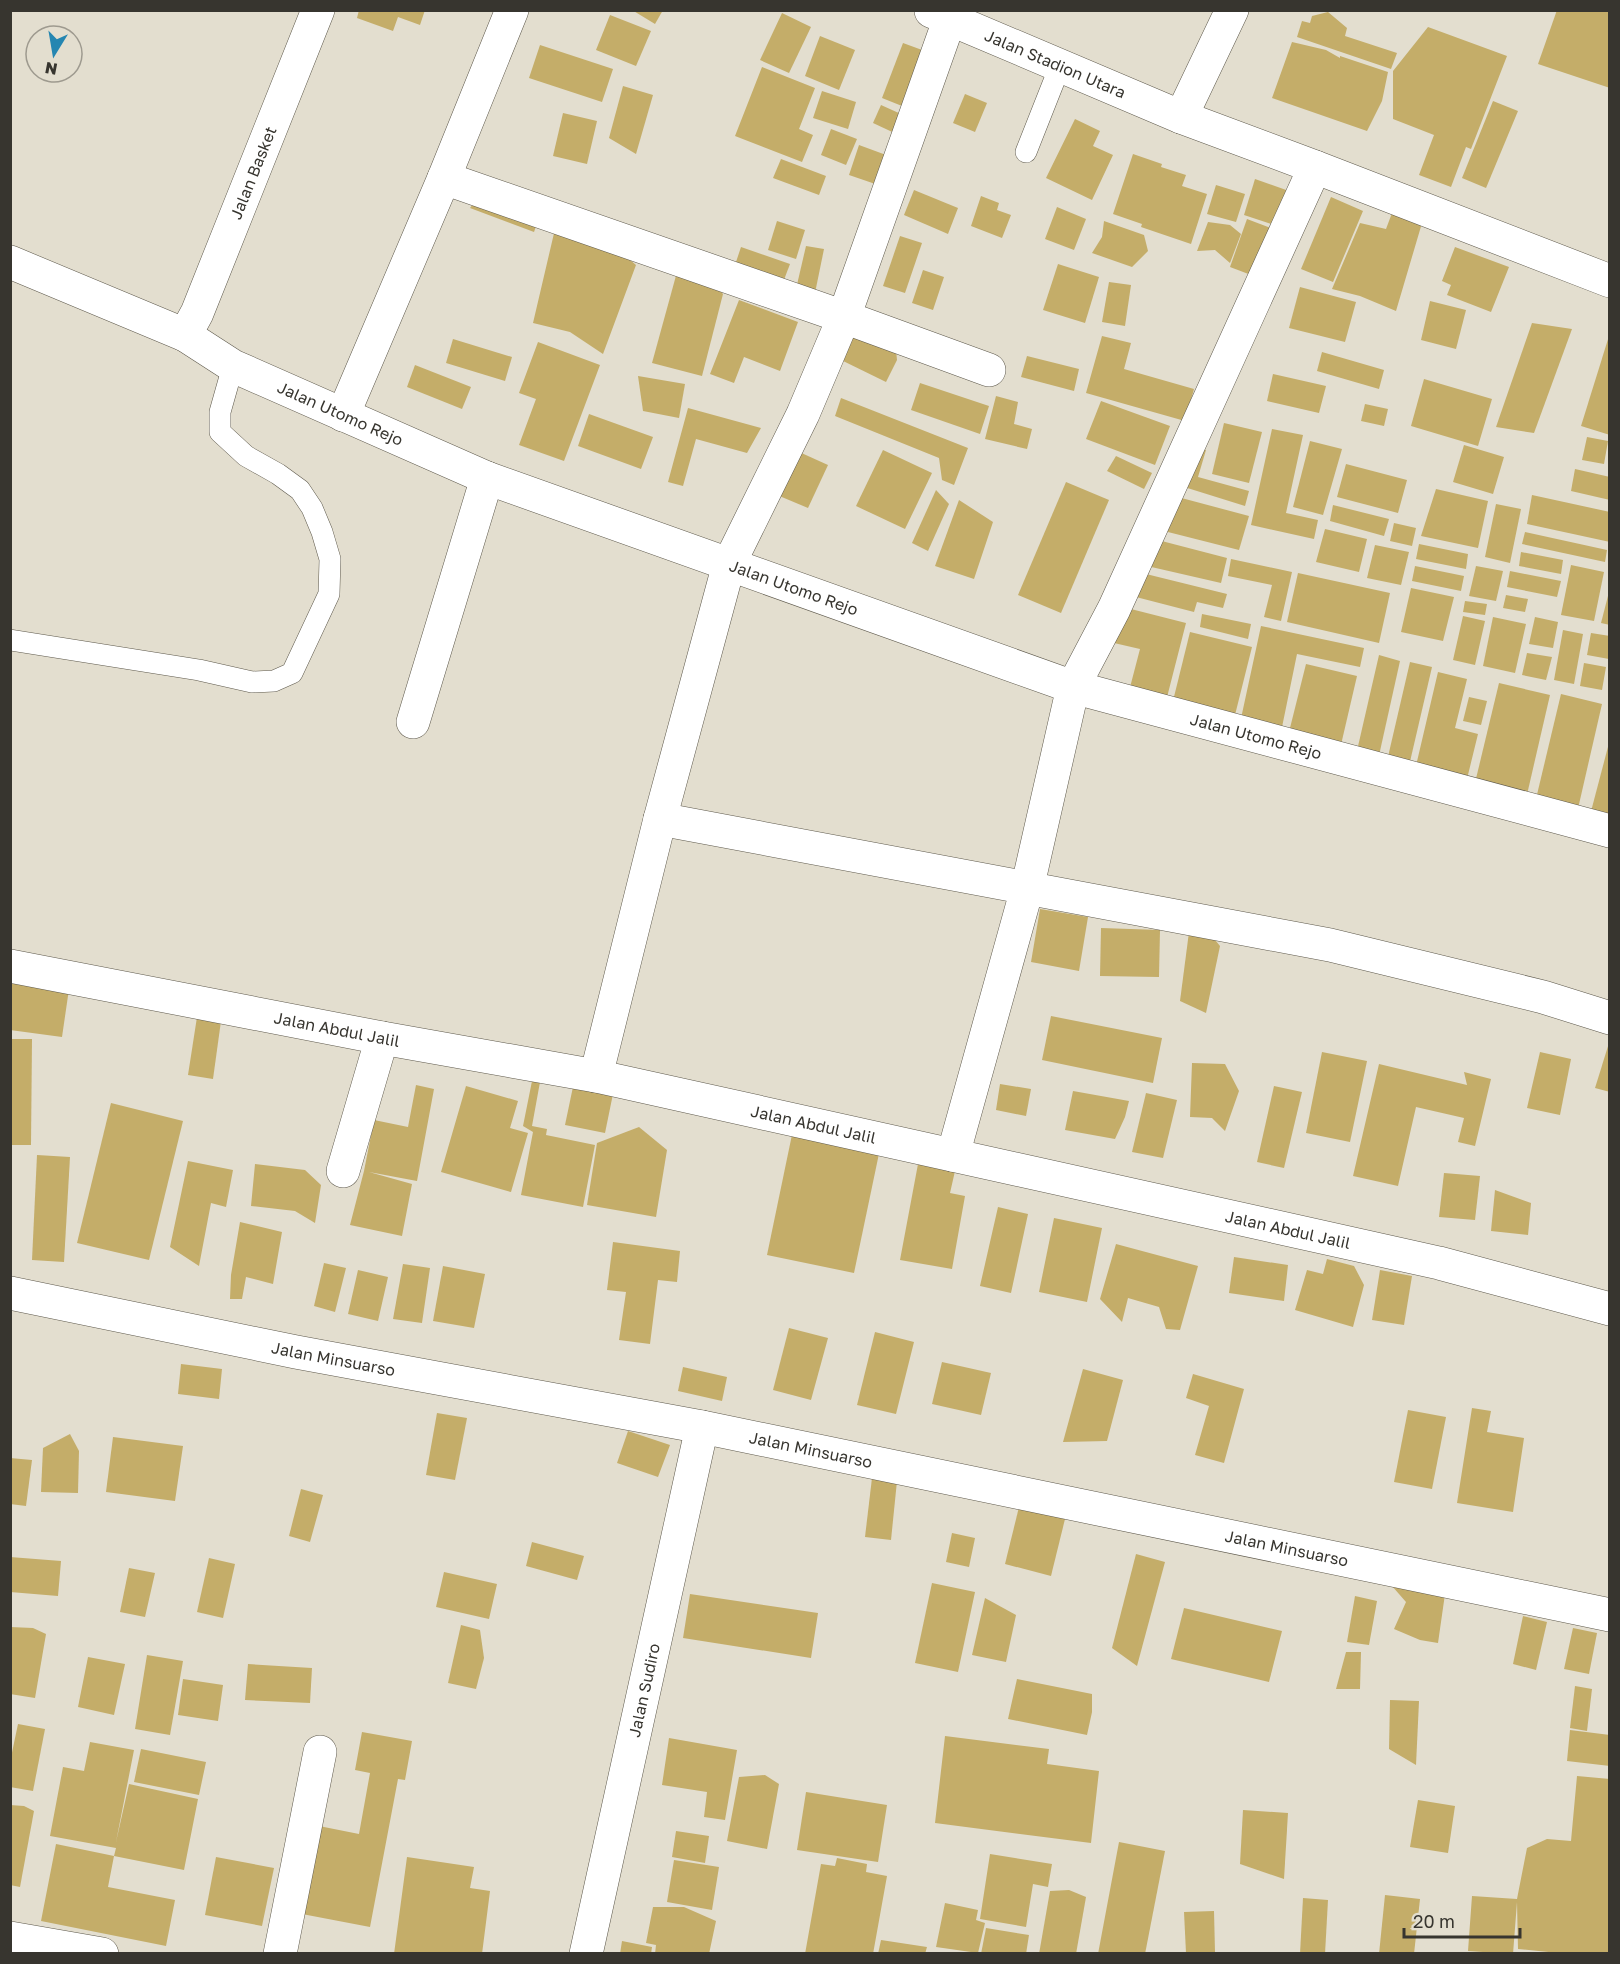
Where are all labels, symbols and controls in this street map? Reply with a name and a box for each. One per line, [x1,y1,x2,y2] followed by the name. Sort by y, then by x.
[24,24,84,84] north arrow
[982,25,1129,102] street label: Jalan Stadion Utara
[43,58,59,80] text: N
[225,123,281,222] street label: Jalan Basket
[274,377,406,450] street label: Jalan Utomo Rejo
[727,555,861,620] street label: Jalan Utomo Rejo
[1188,709,1324,763] street label: Jalan Utomo Rejo
[272,1007,401,1051] street label: Jalan Abdul Jalil
[749,1101,878,1148] street label: Jalan Abdul Jalil
[1223,1206,1352,1253] street label: Jalan Abdul Jalil
[270,1337,397,1380] street label: Jalan Minsuarso
[747,1427,874,1472] street label: Jalan Minsuarso
[1223,1526,1350,1571] street label: Jalan Minsuarso
[624,1641,664,1739] street label: Jalan Sudiro
[1404,1901,1520,1939] scale bar
[1413,1910,1455,1932] text: 20 m

